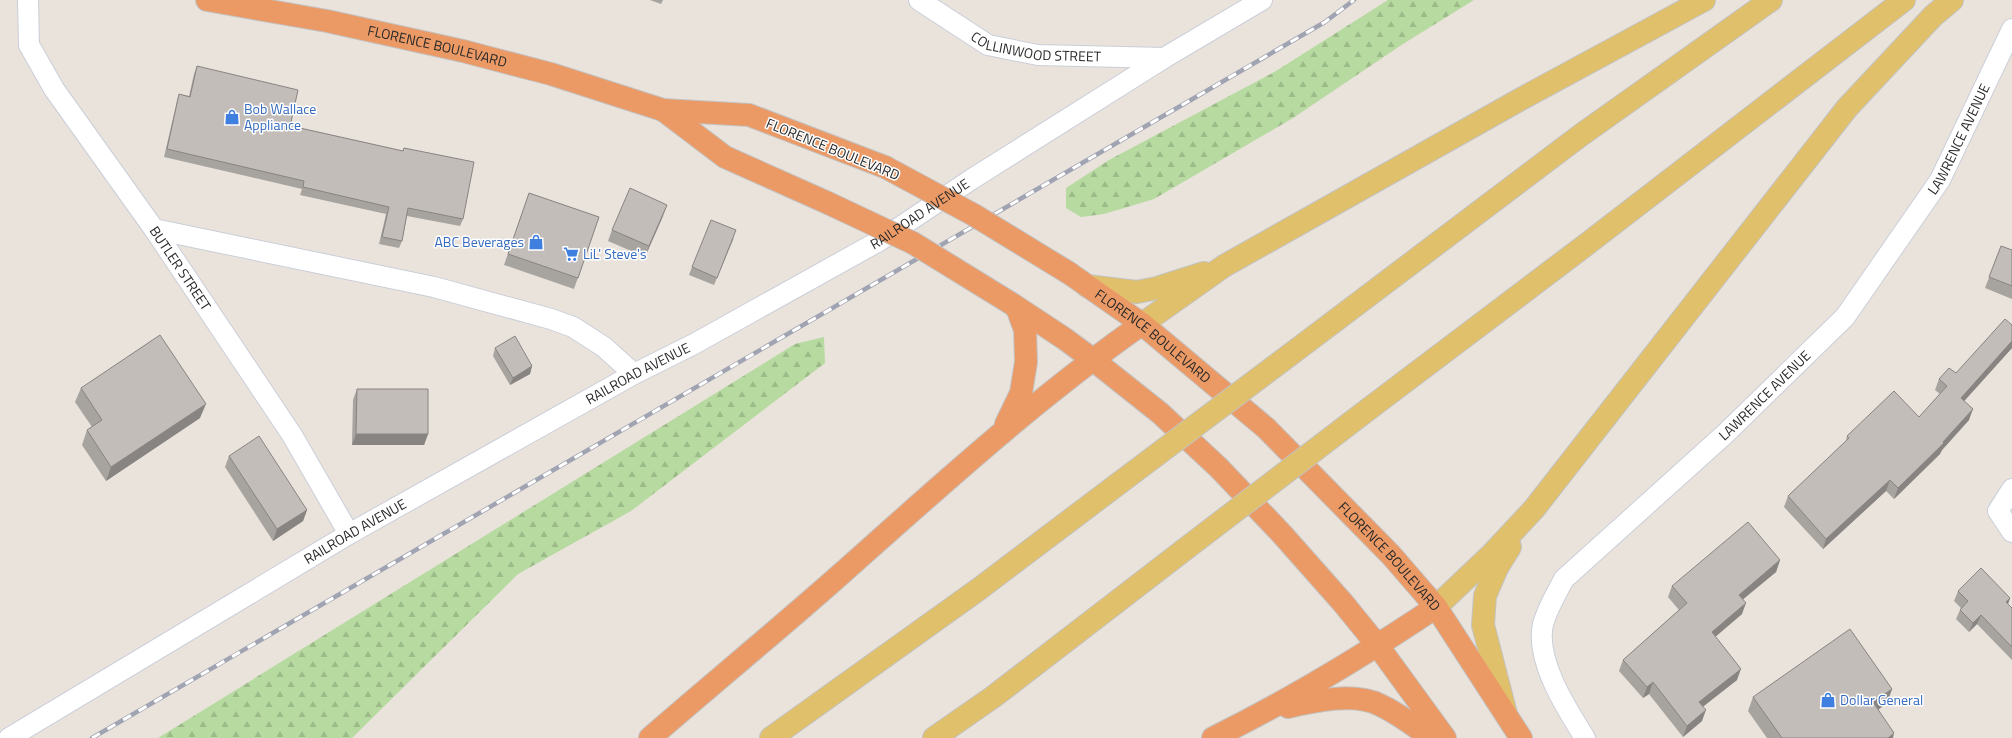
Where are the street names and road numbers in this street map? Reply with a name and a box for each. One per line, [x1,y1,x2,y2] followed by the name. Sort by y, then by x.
[366,19,509,72] street label: FLORENCE BOULEVARD
[967,26,1102,67] street label: COLLINWOOD STREET
[1922,80,1995,199] street label: LAWRENCE AVENUE
[763,112,903,185] street label: FLORENCE BOULEVARD
[866,173,973,254] street label: RAILROAD AVENUE
[145,222,217,315] street label: BUTLER STREET
[1091,283,1216,388] street label: FLORENCE BOULEVARD
[582,337,694,409] street label: RAILROAD AVENUE
[1714,345,1815,445] street label: LAWRENCE AVENUE
[299,493,410,569] street label: RAILROAD AVENUE
[1334,496,1446,615] street label: FLORENCE BOULEVARD

